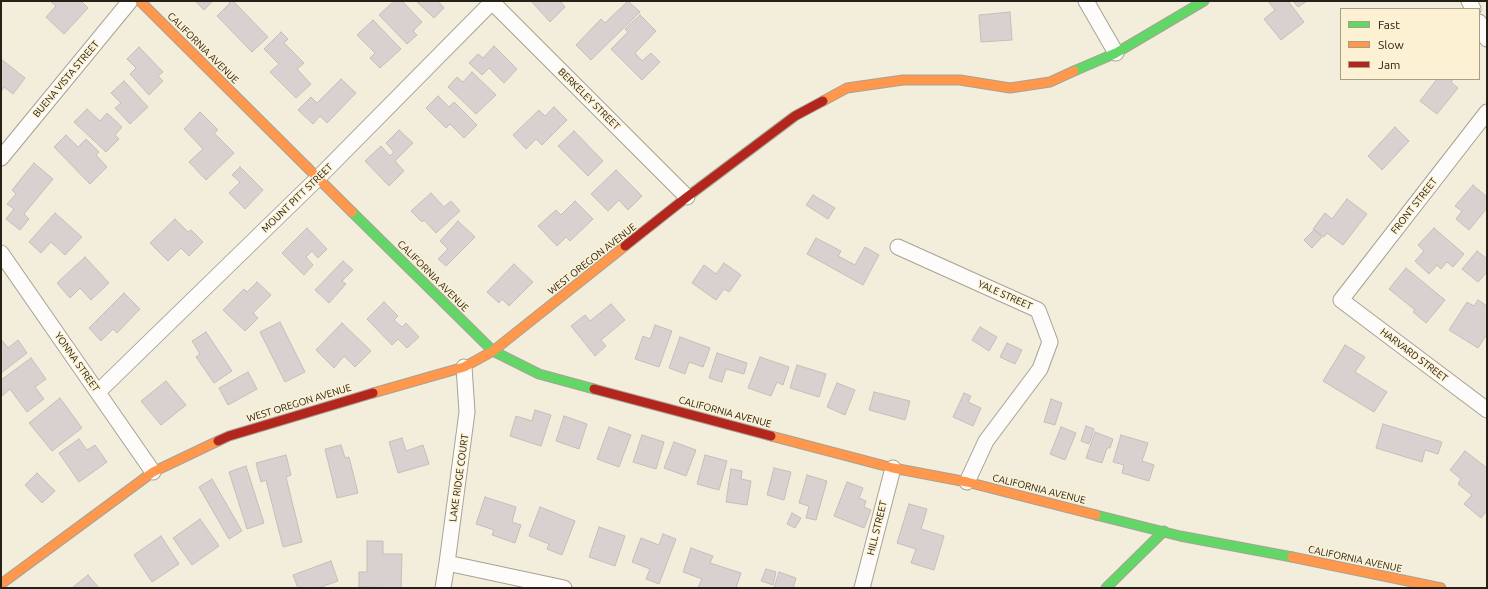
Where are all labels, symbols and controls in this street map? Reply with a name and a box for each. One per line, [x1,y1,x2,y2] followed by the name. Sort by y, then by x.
[1340,8,1480,80] legend
[165,10,241,86] street label: CALIFORNIA AVENUE
[1378,18,1400,31] text: Fast
[30,38,102,120] street label: BUENA VISTA STREET
[1378,38,1404,51] text: Slow
[1378,58,1400,71] text: Jam
[556,66,622,132] street label: BERKELEY STREET
[259,161,335,235] street label: MOUNT PITT STREET
[1388,176,1440,236] street label: FRONT STREET
[545,221,639,297] street label: WEST OREGON AVENUE
[395,238,471,314] street label: CALIFORNIA AVENUE
[976,278,1034,312] street label: YALE STREET
[1378,326,1450,384] street label: HARVARD STREET
[52,330,102,394] street label: YONNA STREET
[245,381,353,425] street label: WEST OREGON AVENUE
[677,394,773,430] street label: CALIFORNIA AVENUE
[447,433,471,523] street label: LAKE RIDGE COURT
[991,472,1087,506] street label: CALIFORNIA AVENUE
[864,499,890,557] street label: HILL STREET
[1307,543,1403,575] street label: CALIFORNIA AVENUE

